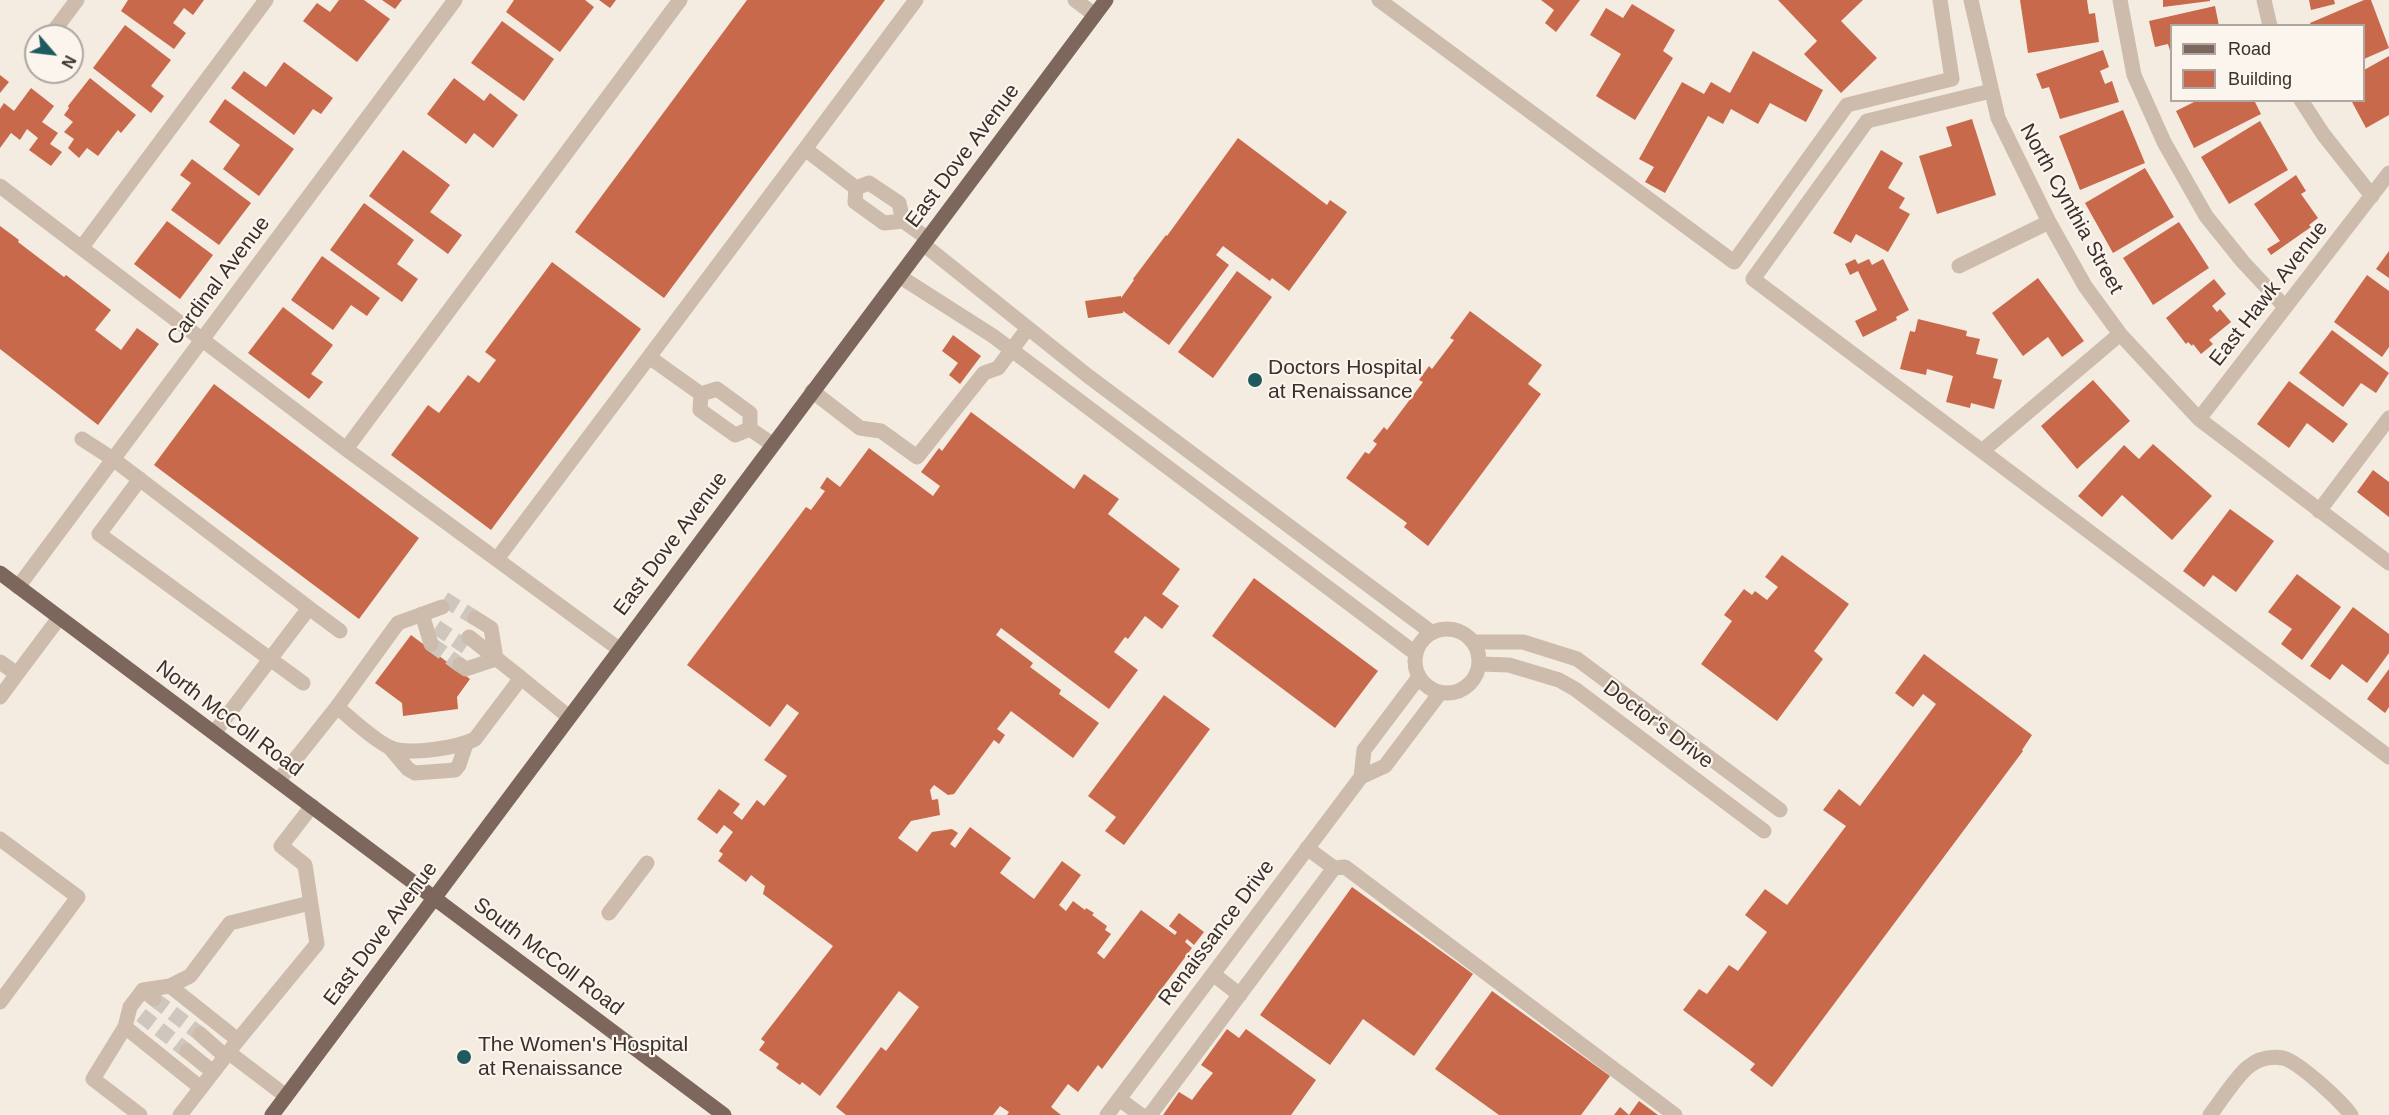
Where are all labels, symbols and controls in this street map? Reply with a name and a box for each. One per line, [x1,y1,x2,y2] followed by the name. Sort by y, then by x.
[24,24,84,84] north arrow
[2170,24,2365,102] legend
[2228,39,2271,59] text: Road
[58,53,79,71] text: N
[2228,69,2292,89] text: Building
[901,79,1025,233] street label: East Dove Avenue
[2014,120,2128,298] street label: North Cynthia Street
[162,212,276,350] street label: Cardinal Avenue
[2205,216,2333,372] street label: East Hawk Avenue
[1268,355,1422,405] place label: Doctors Hospital at Renaissance
[1246,371,1264,389] marker: Doctors Hospital at Renaissance
[609,467,733,621] street label: East Dove Avenue
[151,656,307,782] street label: North McColl Road
[1598,675,1718,775] street label: Doctor's Drive
[1154,855,1280,1011] street label: Renaissance Drive
[319,857,443,1011] street label: East Dove Avenue
[468,892,628,1022] street label: South McColl Road
[478,1032,688,1082] place label: The Women's Hospital at Renaissance
[455,1048,473,1066] marker: The Women's Hospital at Renaissance

